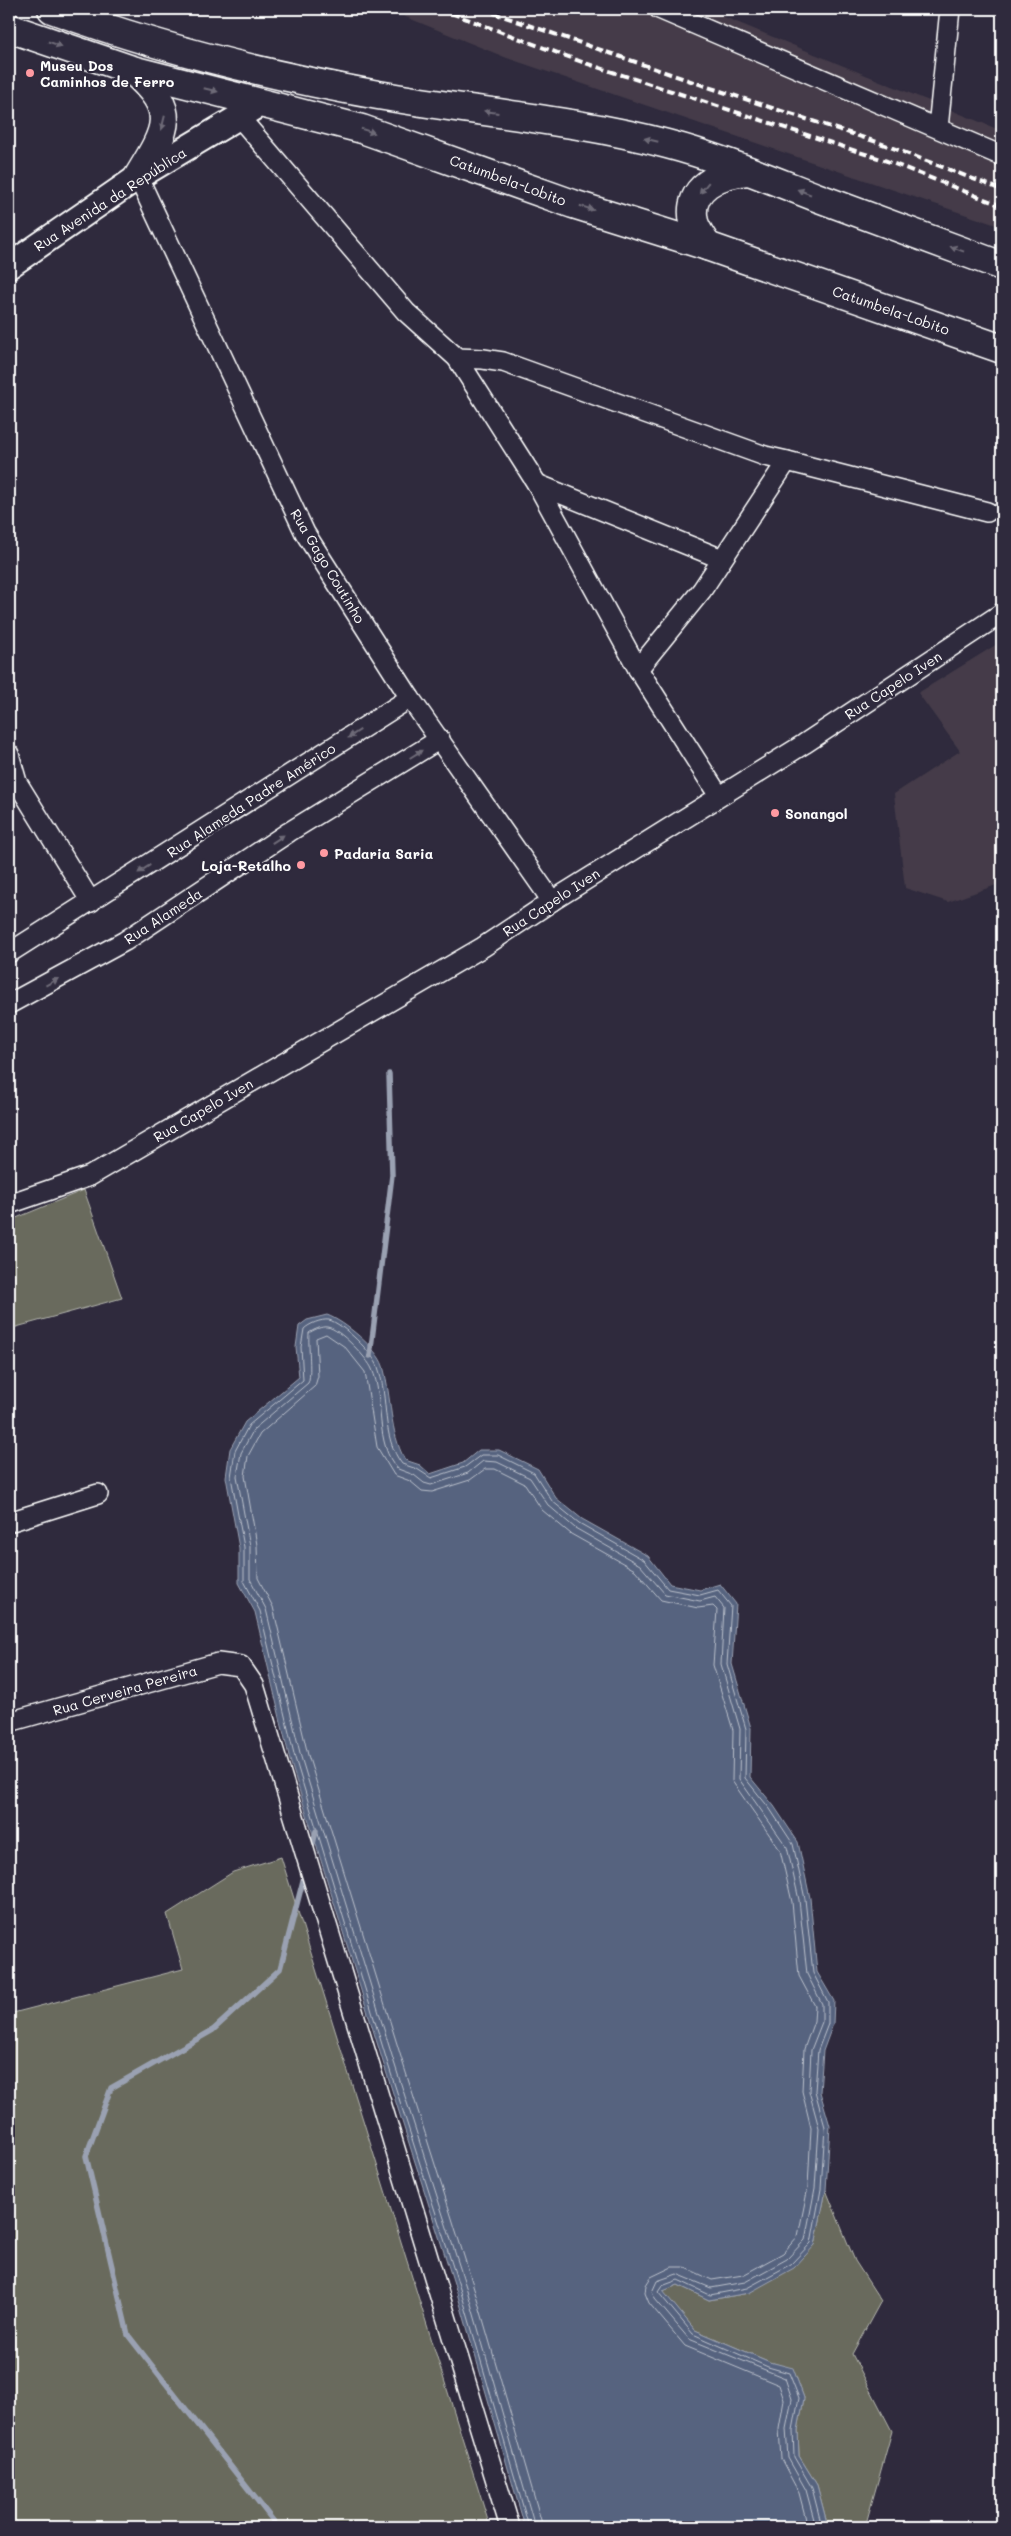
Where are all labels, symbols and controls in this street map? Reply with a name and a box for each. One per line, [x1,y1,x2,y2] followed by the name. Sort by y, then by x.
[48,40,63,48] one-way arrow
[40,56,175,91] place label: Museu Dos Caminhos de Ferro
[24,67,36,79] marker: Museu Dos Caminhos de Ferro
[203,86,218,94] one-way arrow
[482,107,498,115] one-way arrow
[159,116,167,131] one-way arrow
[360,128,375,136] one-way arrow
[643,136,658,144] one-way arrow
[30,143,190,255] street label: Rua Avenida da República
[447,150,569,210] street label: Catumbela-Lobito
[699,181,710,194] one-way arrow
[797,188,812,195] one-way arrow
[580,205,595,213] one-way arrow
[949,245,964,252] one-way arrow
[830,281,952,339] street label: Catumbela-Lobito
[286,505,370,627] street label: Rua Gago Coutinho
[841,646,945,724] street label: Rua Capelo Iven
[347,729,361,738] one-way arrow
[163,738,339,862] street label: Rua Alameda Padre Américo
[410,749,423,759] one-way arrow
[785,804,848,823] place label: Sonangol
[769,807,781,819] marker: Sonangol
[271,835,285,844] one-way arrow
[334,844,434,863] place label: Padaria Saria
[318,847,330,859] marker: Padaria Saria
[201,856,291,875] place label: Loja-Retalho
[295,859,307,871] marker: Loja-Retalho
[499,863,603,941] street label: Rua Capelo Iven
[137,864,150,874] one-way arrow
[120,884,206,948] street label: Rua Alameda
[45,978,59,986] one-way arrow
[150,1074,256,1146] street label: Rua Capelo Iven
[51,1660,199,1720] street label: Rua Cerveira Pereira

